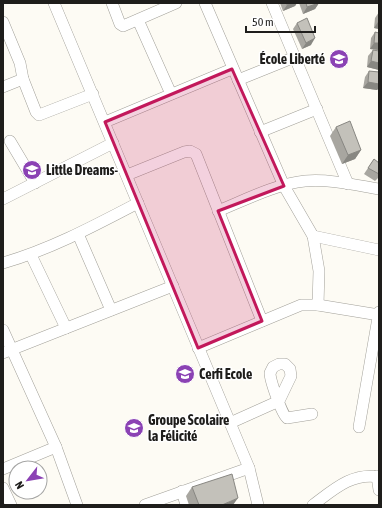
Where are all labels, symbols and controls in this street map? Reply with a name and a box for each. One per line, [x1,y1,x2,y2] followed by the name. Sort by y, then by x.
[246,8,315,34] scale bar
[252,15,274,29] text: 50 m
[328,48,350,70] school or university icon: École Liberté
[260,51,325,67] place label: École Liberté
[21,159,43,181] school or university icon: Little Dreams-
[46,162,118,178] place label: Little Dreams-
[174,363,196,385] school or university icon: Cerfi Ecole
[199,366,252,382] place label: Cerfi Ecole
[148,412,229,444] place label: Groupe Scolaire la Félicité
[123,417,145,439] school or university icon: Groupe Scolaire la Félicité
[8,460,48,500] north arrow
[13,479,26,491] text: N

